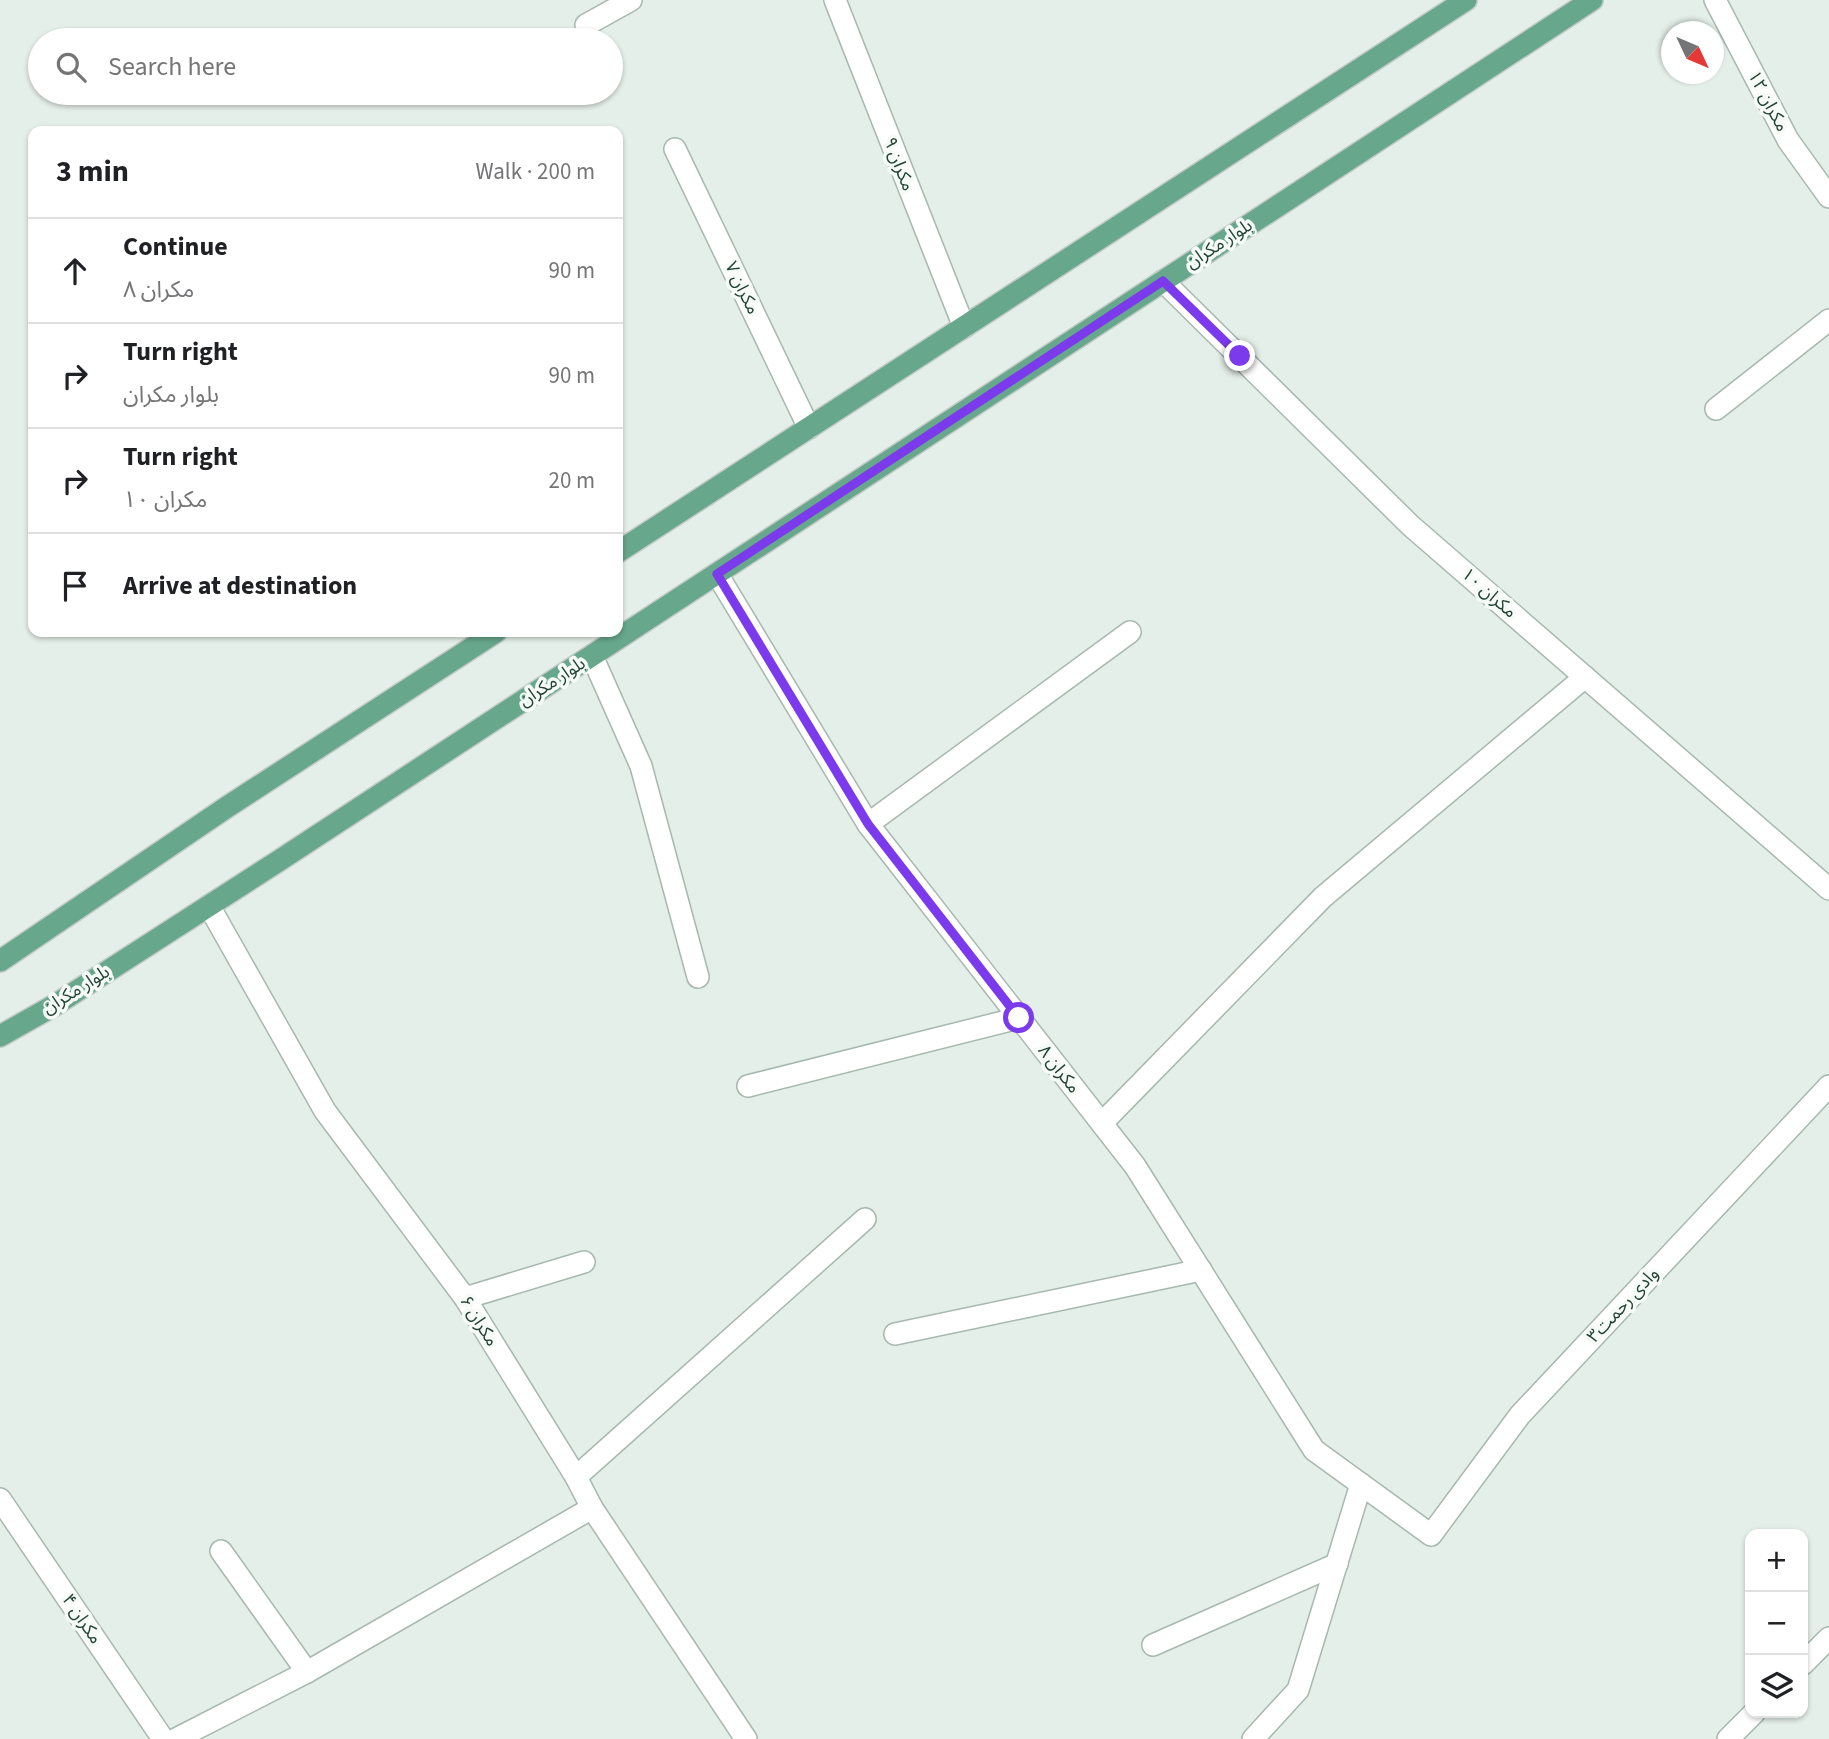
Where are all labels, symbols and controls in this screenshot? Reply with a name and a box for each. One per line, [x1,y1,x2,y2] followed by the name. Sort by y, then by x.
[1661,21,1724,84] north arrow
[28,28,623,105] search box
[52,48,90,86] icon: search
[108,48,236,85] text: Search here
[1741,66,1795,136] street label: مکران ۱۲
[877,133,921,195] street label: مکران ۹
[56,150,129,193] text: 3 min
[476,155,595,188] text: Walk · 200 m
[1181,213,1257,275] street label: بلوار مکران
[123,228,228,265] text: Continue
[56,252,94,290] icon: ahead
[548,254,595,287] text: 90 m
[719,257,765,319] street label: مکران ۷
[123,273,194,306] text: مکران ۸
[123,333,238,370] text: Turn right
[1224,340,1255,371] route end
[56,357,94,395] icon: right
[548,359,595,392] text: 90 m
[123,378,219,411] text: بلوار مکران
[123,438,238,475] text: Turn right
[56,462,94,500] icon: right
[548,464,595,497] text: 20 m
[123,483,207,516] text: مکران ۱۰
[1456,562,1522,624] street label: مکران ۱۰
[56,567,94,605] icon: arrive
[123,567,357,604] text: Arrive at destination
[514,651,590,713] street label: بلوار مکران
[38,959,114,1021] street label: بلوار مکران
[1003,1002,1034,1033] route start
[1032,1039,1086,1099] street label: مکران ۸
[1581,1262,1665,1348] street label: وادی رحمت۳
[454,1291,504,1351] street label: مکران ۶
[1745,1529,1808,1718] map controls
[1745,1529,1808,1592] button: +
[56,1589,108,1649] street label: مکران ۴
[1745,1592,1808,1655] button: −
[1745,1655,1808,1718] button: layers

